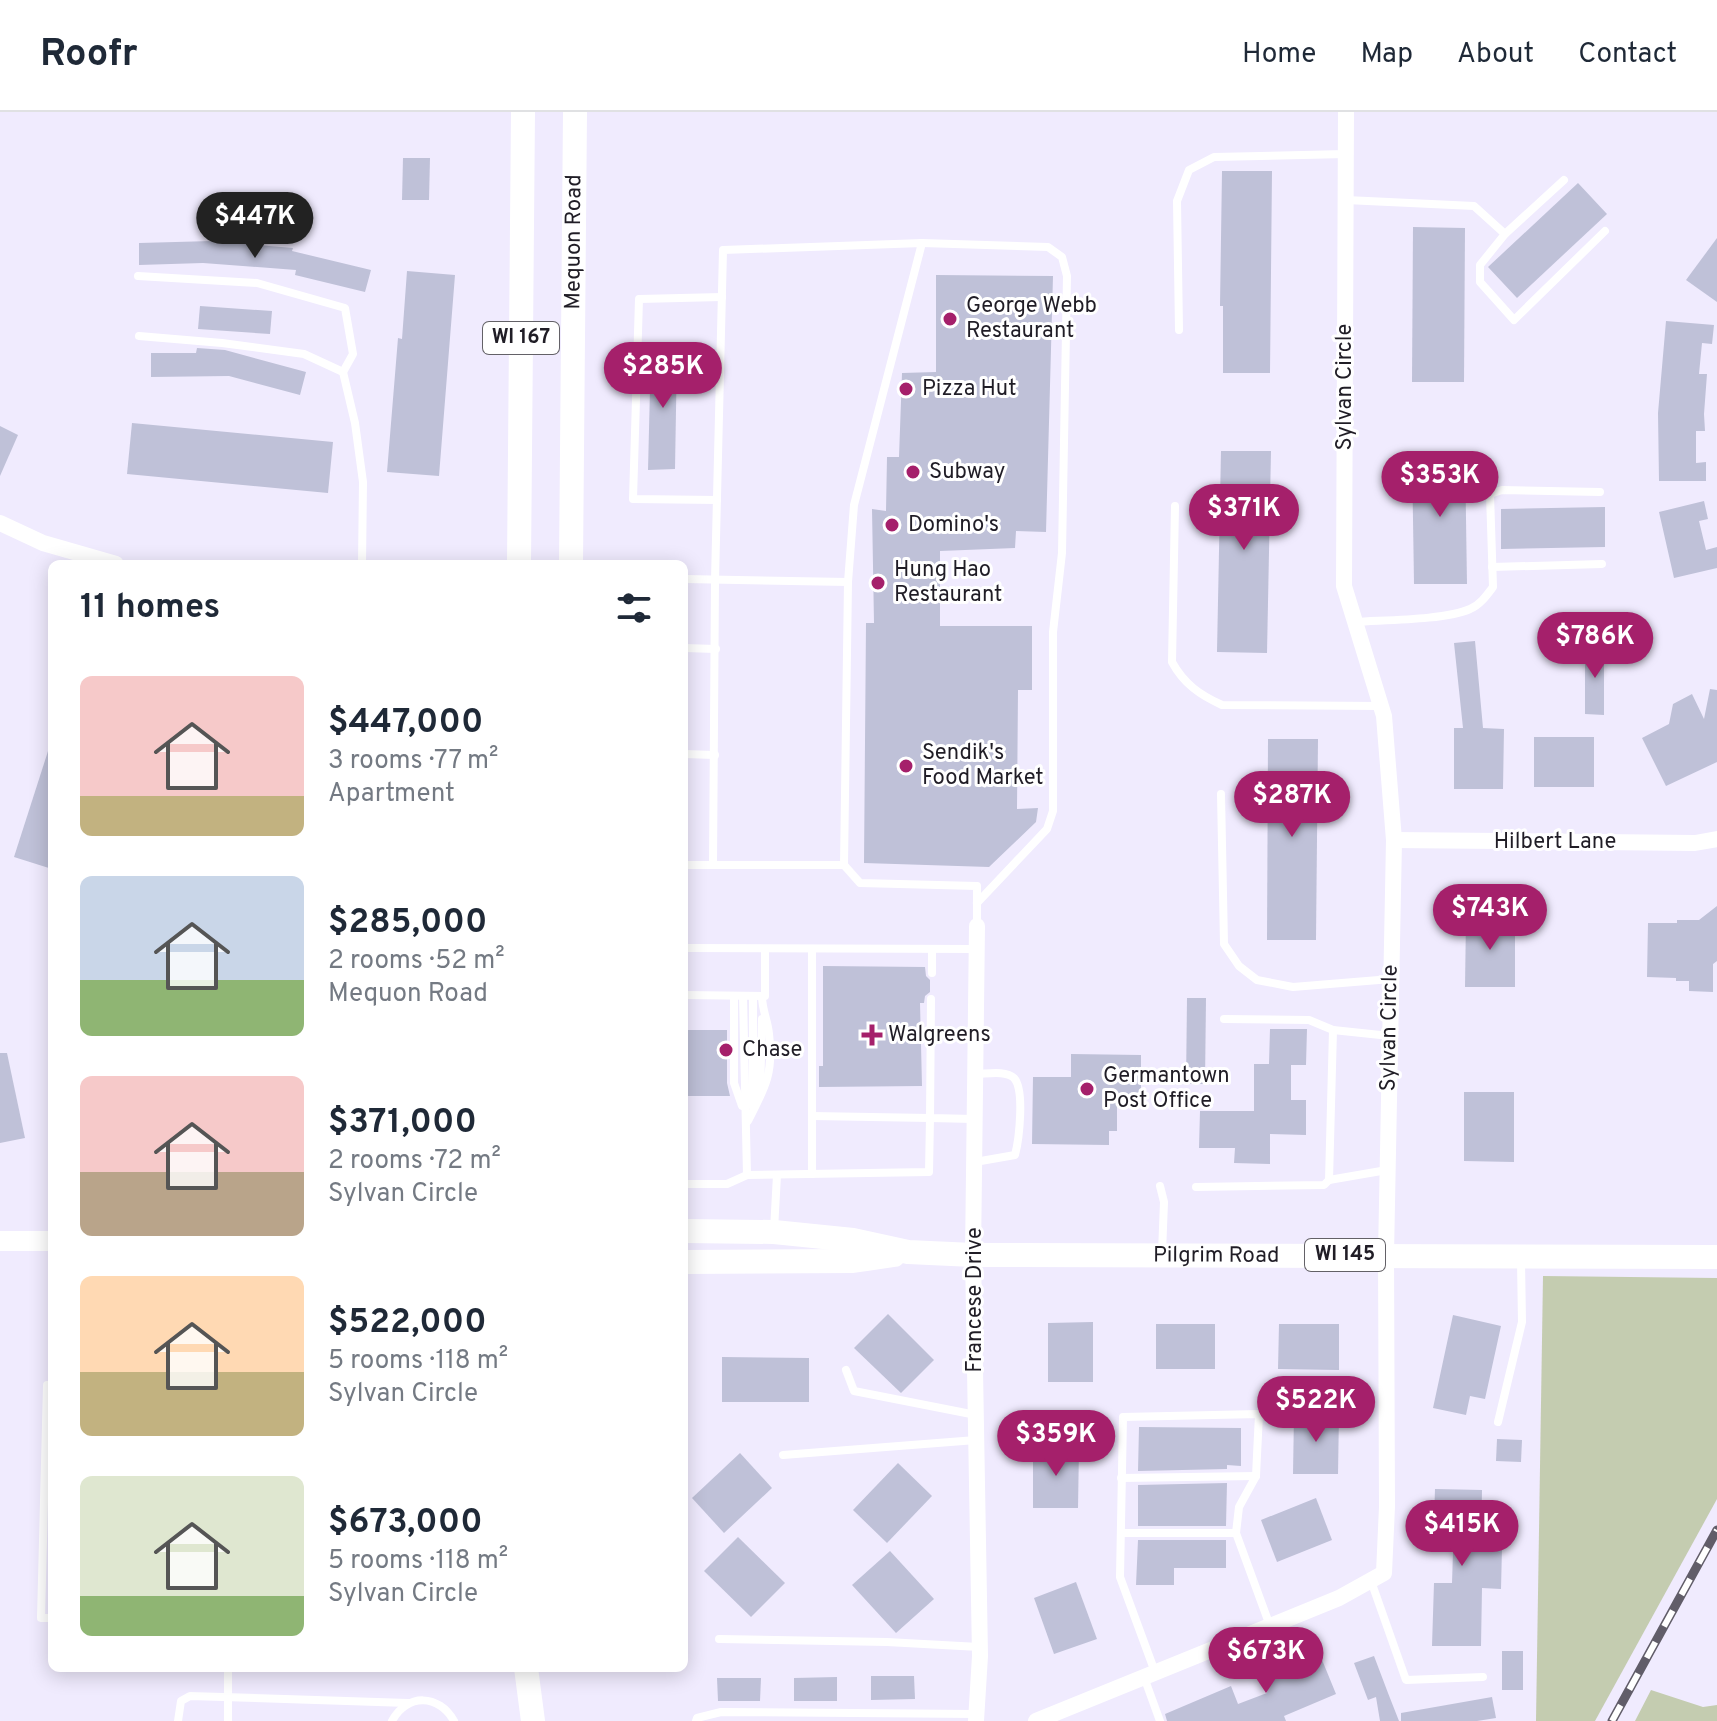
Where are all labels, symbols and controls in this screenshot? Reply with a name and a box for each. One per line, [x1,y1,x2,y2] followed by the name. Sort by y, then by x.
[40,31,138,80] text: Roofr
[1242,37,1316,73] text: Home
[1360,37,1413,73] text: Map
[1457,37,1534,73] text: About
[1578,37,1677,73] text: Contact
[560,174,588,310] street label: Mequon Road
[199,192,311,260] pin: $447K
[214,201,296,234] text: $447K
[966,293,1097,345] place label: George Webb Restaurant
[941,310,959,328] marker: George Webb Restaurant
[483,322,559,354] road number: WI 167
[1332,324,1359,450] street label: Sylvan Circle
[607,342,719,410] pin: $285K
[622,351,704,384] text: $285K
[922,376,1017,403] place label: Pizza Hut
[897,380,915,398] marker: Pizza Hut
[1384,451,1496,519] pin: $353K
[929,459,1005,486] place label: Subway
[1399,460,1481,493] text: $353K
[904,463,922,481] marker: Subway
[1188,484,1300,552] pin: $371K
[1207,493,1281,526] text: $371K
[908,512,999,539] place label: Domino's
[883,516,901,534] marker: Domino's
[894,557,1002,609] place label: Hung Hao Restaurant
[869,574,887,592] marker: Hung Hao Restaurant
[612,586,656,630] icon: filters
[80,587,220,630] text: 11 homes
[1539,612,1651,680] pin: $786K
[1555,621,1635,654] text: $786K
[328,702,483,745] text: $447,000
[144,708,240,804] icon: home
[922,740,1044,792] place label: Sendik's Food Market
[328,745,498,778] text: 3 rooms · 77 m²
[897,757,915,775] marker: Sendik's Food Market
[1236,771,1348,839] pin: $287K
[328,778,455,811] text: Apartment
[1252,780,1332,813] text: $287K
[1494,829,1616,856] street label: Hilbert Lane
[1434,884,1546,952] pin: $743K
[1451,893,1529,926] text: $743K
[328,902,487,945] text: $285,000
[144,908,240,1004] icon: home
[328,945,505,978] text: 2 rooms · 52 m²
[1375,964,1405,1092] street label: Sylvan Circle
[328,978,488,1011] text: Mequon Road
[888,1022,991,1049] place label: Walgreens
[863,1026,881,1044] marker: Walgreens
[742,1037,802,1064] place label: Chase
[717,1041,735,1059] marker: Chase
[1103,1063,1230,1115] place label: Germantown Post Office
[1078,1080,1096,1098] marker: Germantown Post Office
[328,1102,477,1145] text: $371,000
[144,1108,240,1204] icon: home
[328,1145,501,1178] text: 2 rooms · 72 m²
[328,1178,478,1211] text: Sylvan Circle
[962,1227,989,1373] street label: Francese Drive
[1305,1239,1385,1271] road number: WI 145
[1153,1242,1280,1269] street label: Pilgrim Road
[328,1302,487,1345] text: $522,000
[144,1308,240,1404] icon: home
[328,1345,508,1378] text: 5 rooms · 118 m²
[1260,1376,1372,1444] pin: $522K
[328,1378,478,1411] text: Sylvan Circle
[1275,1385,1357,1418] text: $522K
[1000,1410,1112,1478] pin: $359K
[1015,1419,1097,1452] text: $359K
[1406,1500,1518,1568] pin: $415K
[328,1502,483,1545] text: $673,000
[144,1508,240,1604] icon: home
[1423,1509,1501,1542] text: $415K
[328,1545,508,1578] text: 5 rooms · 118 m²
[328,1578,478,1611] text: Sylvan Circle
[1210,1627,1322,1695] pin: $673K
[1226,1636,1306,1669] text: $673K

